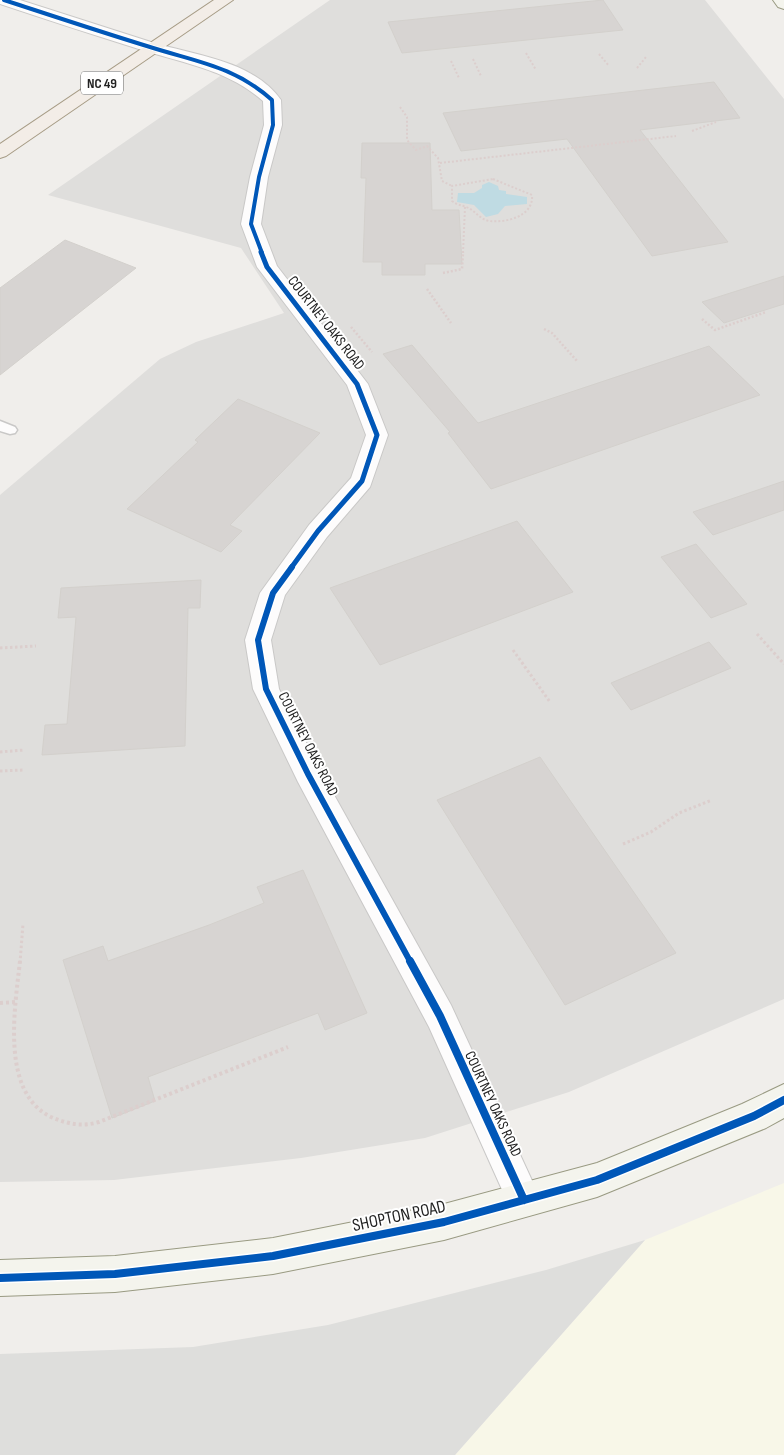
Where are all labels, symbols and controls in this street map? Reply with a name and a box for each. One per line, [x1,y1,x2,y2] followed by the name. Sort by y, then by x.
[81,72,123,95] road number: NC 49
[283,272,369,374] street label: COURTNEY OAKS ROAD
[274,689,342,799] street label: COURTNEY OAKS ROAD
[460,1048,526,1160] street label: COURTNEY OAKS ROAD
[350,1196,448,1236] street label: SHOPTON ROAD

